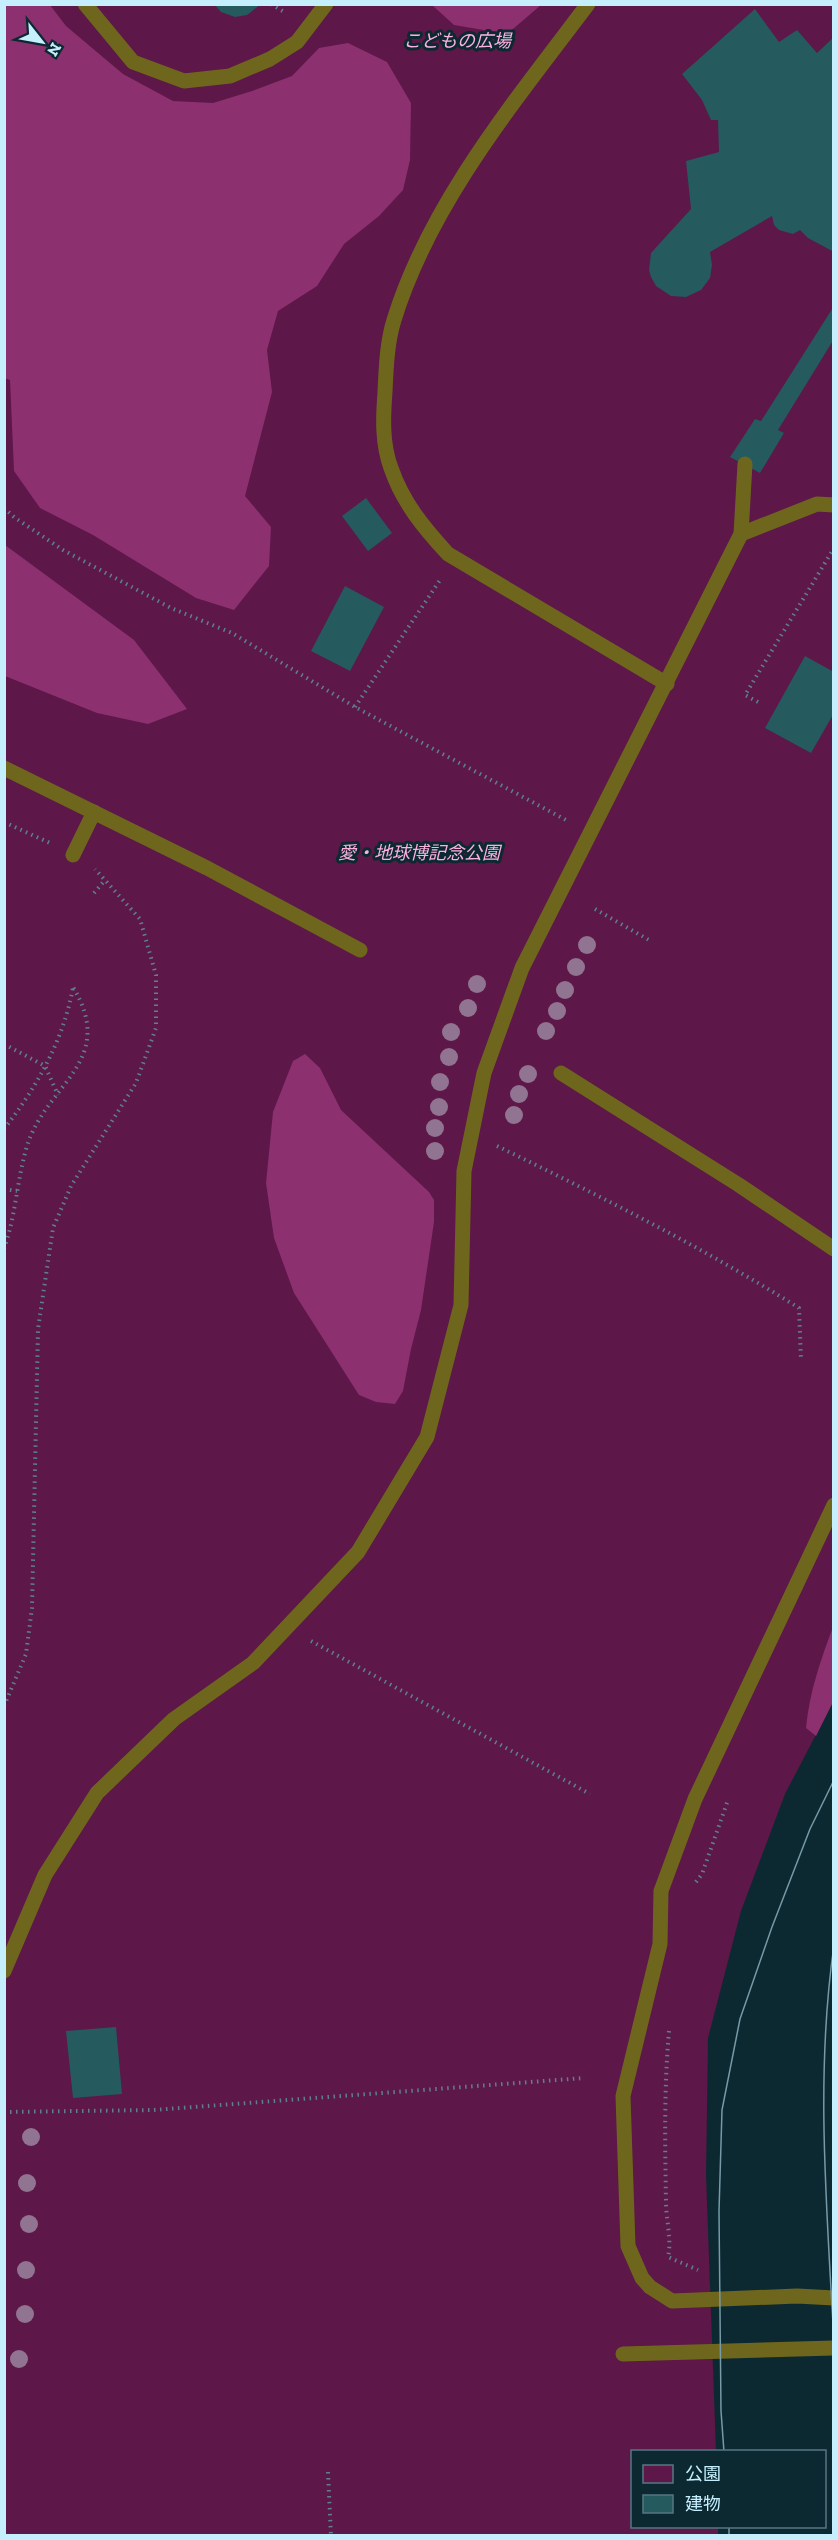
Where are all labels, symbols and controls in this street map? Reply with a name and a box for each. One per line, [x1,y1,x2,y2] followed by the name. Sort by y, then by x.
[12,12,72,72] north arrow
[403,30,513,52] park label: こどもの広場
[43,39,66,60] text: N
[338,842,503,864] park label: 愛・地球博記念公園
[631,2450,826,2528] legend
[685,2463,721,2485] text: 公園
[685,2493,721,2515] text: 建物

